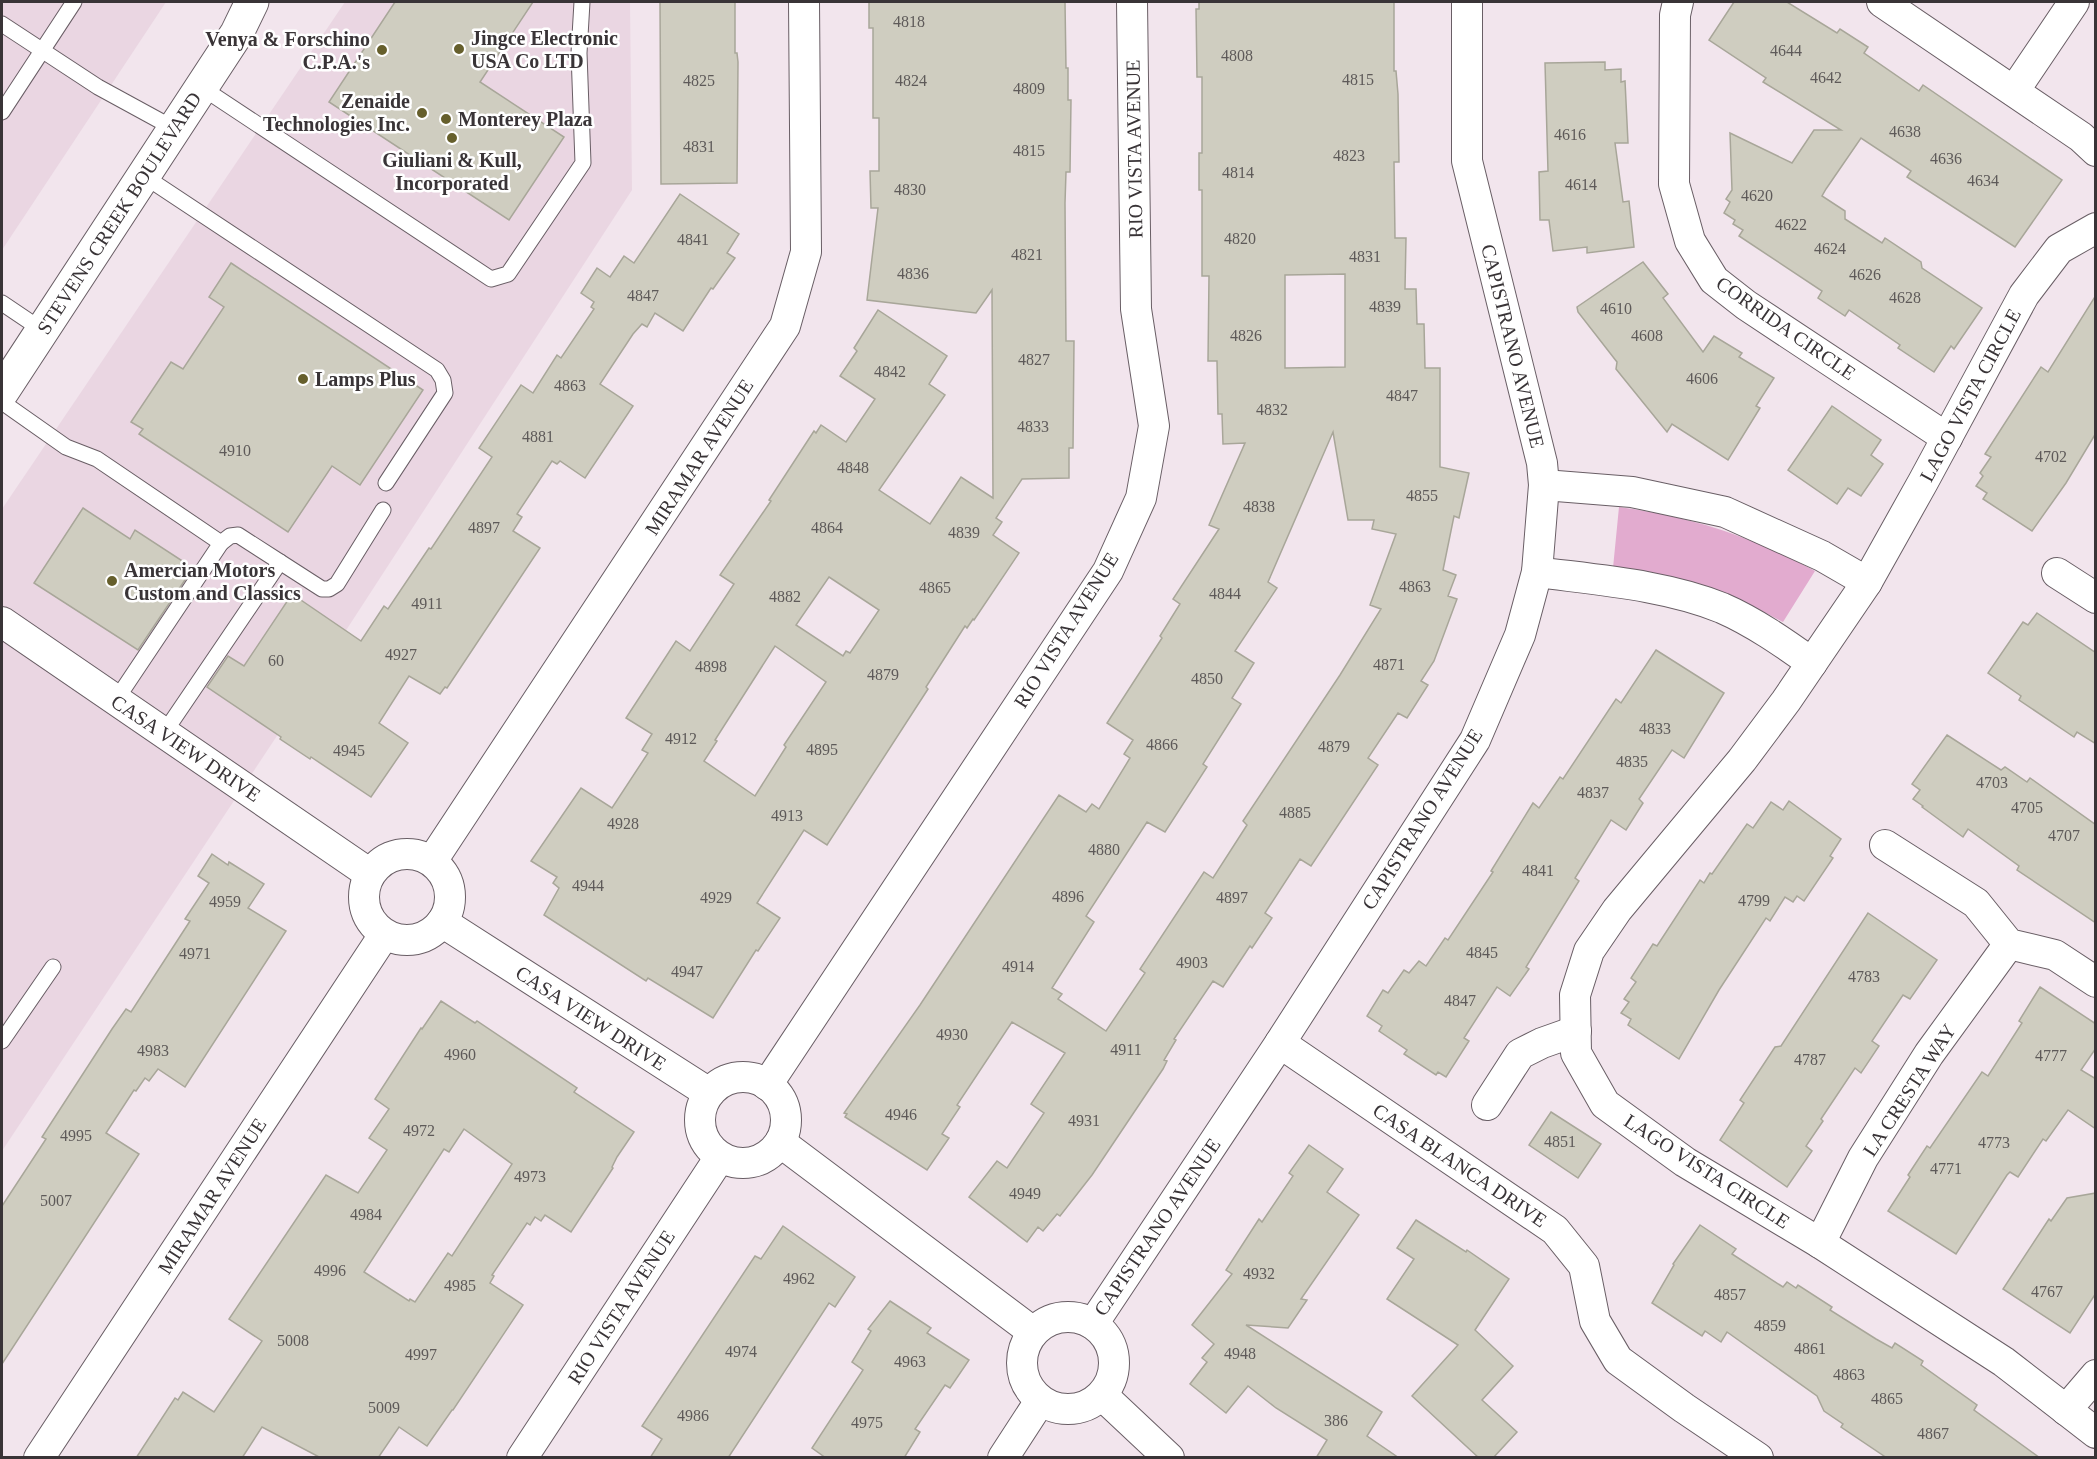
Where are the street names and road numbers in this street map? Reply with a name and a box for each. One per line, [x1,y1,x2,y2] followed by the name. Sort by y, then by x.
[1121,59,1147,239] street label: RIO VISTA AVENUE
[32,88,206,338] street label: STEVENS CREEK BOULEVARD
[1477,242,1549,450] street label: CAPISTRANO AVENUE
[1712,272,1860,384] street label: CORRIDA CIRCLE
[1915,305,2025,485] street label: LAGO VISTA CIRCLE
[640,375,758,539] street label: MIRAMAR AVENUE
[1009,548,1123,712] street label: RIO VISTA AVENUE
[107,690,265,806] street label: CASA VIEW DRIVE
[1357,725,1487,913] street label: CAPISTRANO AVENUE
[512,961,670,1075] street label: CASA VIEW DRIVE
[1858,1020,1960,1160] street label: LA CRESTA WAY
[1369,1099,1551,1231] street label: CASA BLANCA DRIVE
[1620,1109,1794,1233] street label: LAGO VISTA CIRCLE
[153,1114,271,1278] street label: MIRAMAR AVENUE
[1089,1134,1225,1320] street label: CAPISTRANO AVENUE
[563,1226,679,1388] street label: RIO VISTA AVENUE

